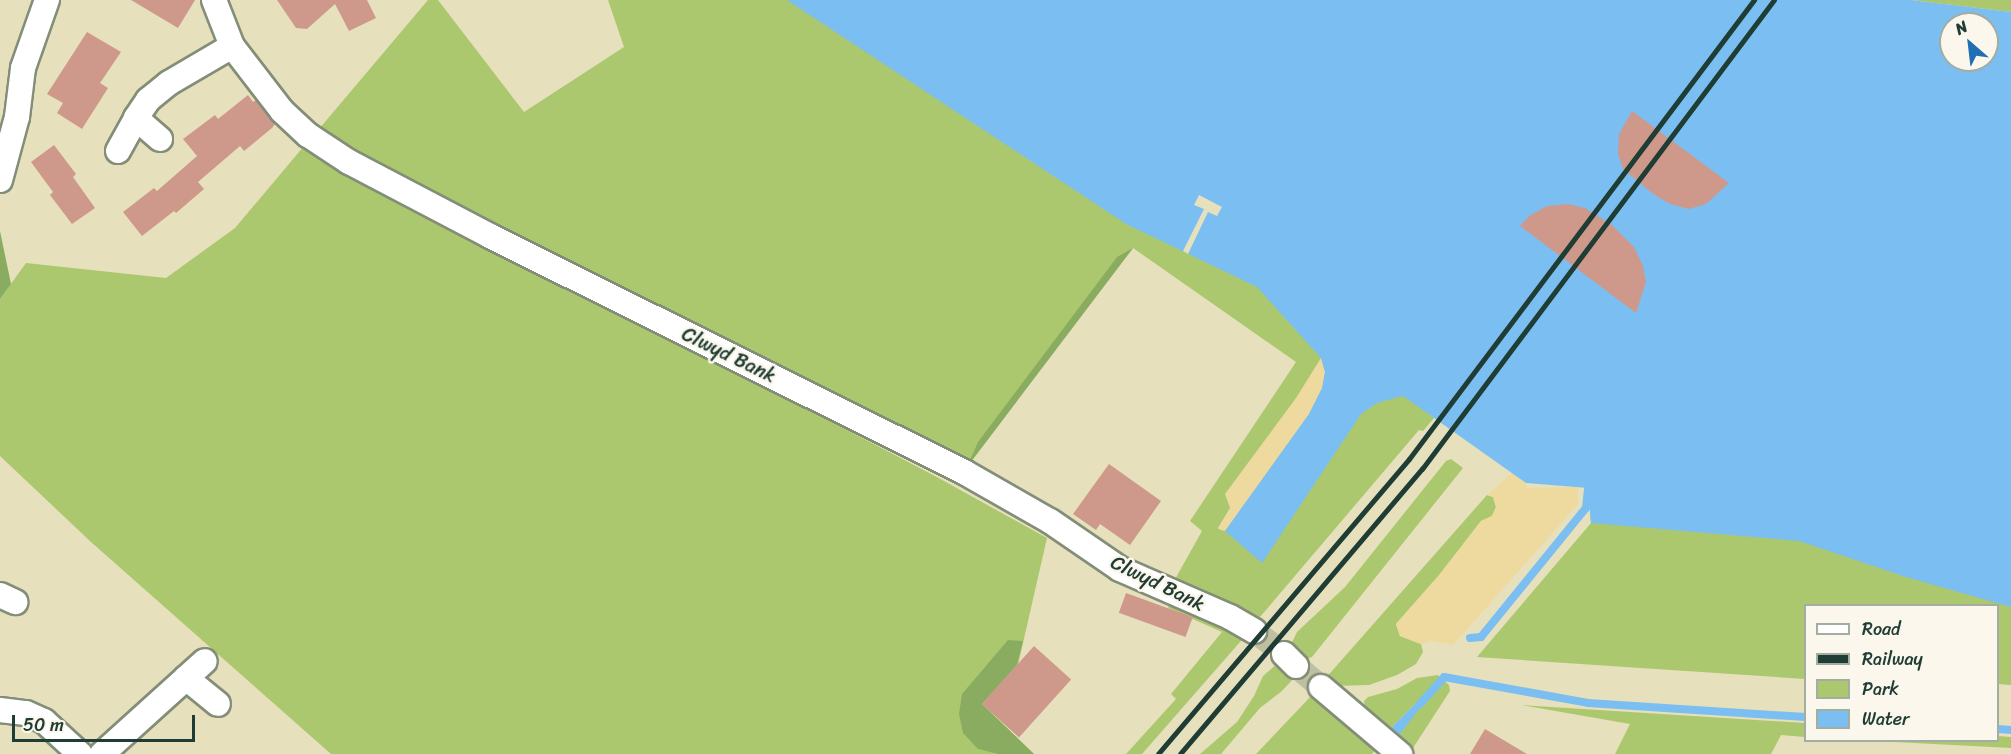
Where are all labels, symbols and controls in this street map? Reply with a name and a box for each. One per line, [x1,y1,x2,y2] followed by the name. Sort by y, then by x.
[1939,12,1999,72] north arrow
[1950,12,1973,43] text: N
[678,322,780,388] street label: Clwyd Bank
[1107,550,1209,616] street label: Clwyd Bank
[1804,604,1999,742] legend
[1862,613,1901,645] text: Road
[1862,643,1923,675] text: Railway
[1862,673,1899,705] text: Park
[15,703,198,741] scale bar
[1862,703,1909,735] text: Water
[23,709,64,741] text: 50 m

